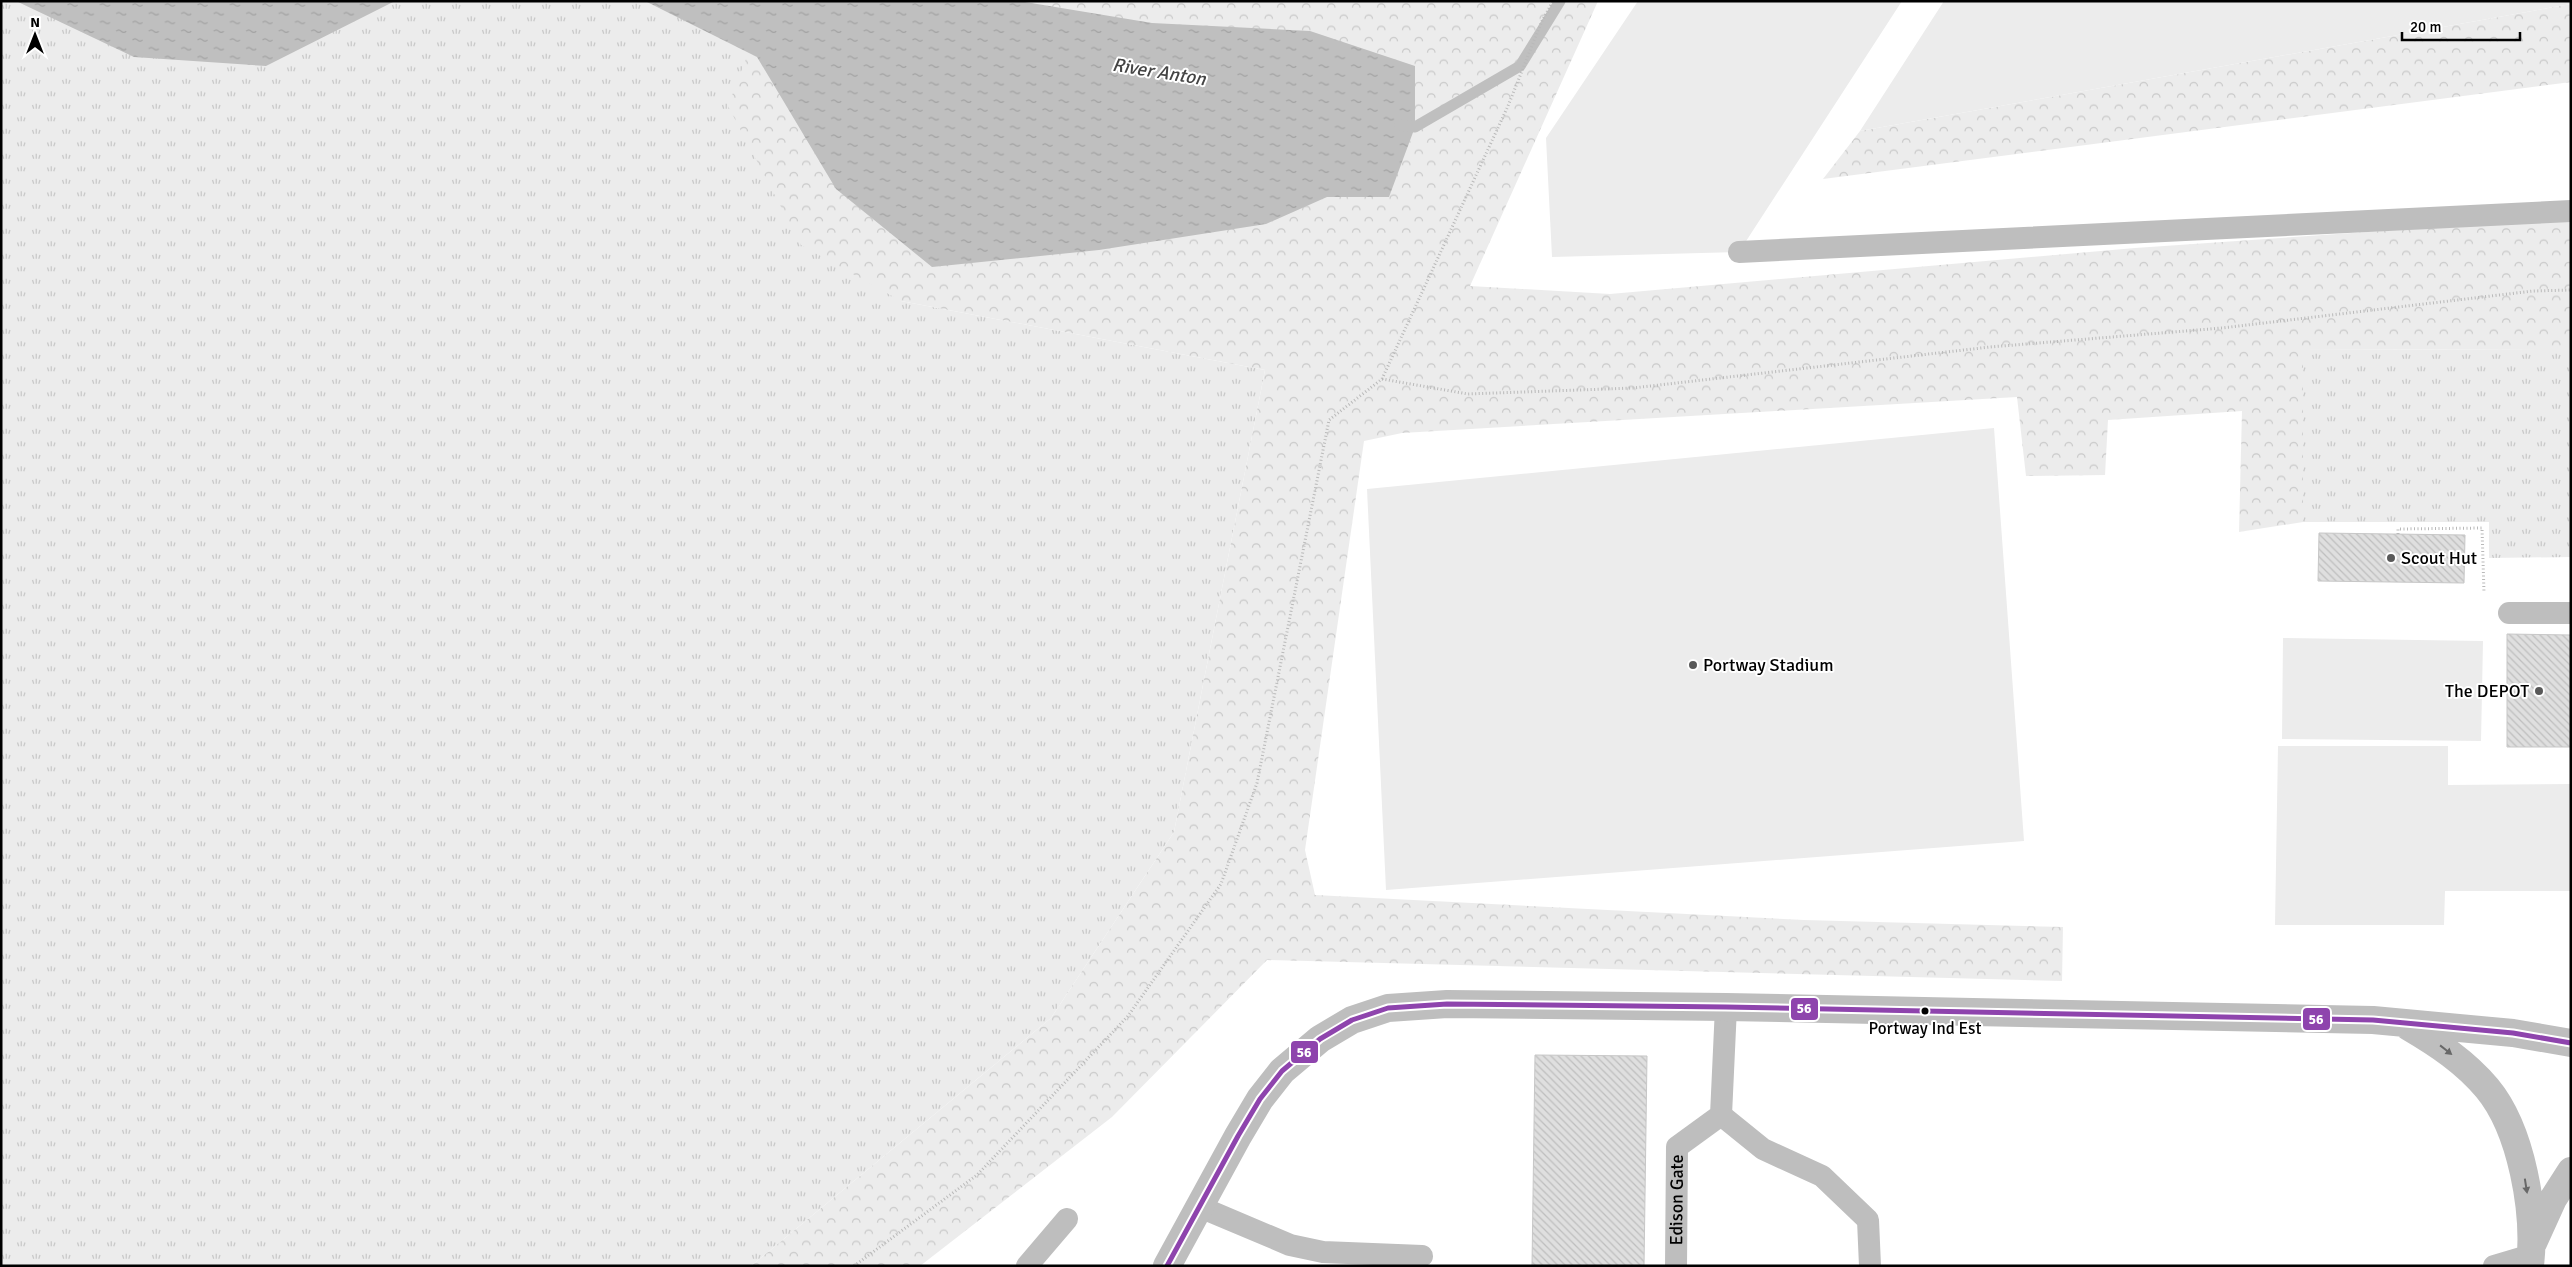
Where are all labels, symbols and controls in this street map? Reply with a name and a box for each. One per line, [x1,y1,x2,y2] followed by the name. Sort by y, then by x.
[10,10,60,60] north arrow
[2402,10,2520,42] scale bar
[30,14,40,31] text: N
[2410,18,2441,36] text: 20 m
[1110,53,1208,91] water label: River Anton
[2401,547,2477,569] place label: Scout Hut
[2385,552,2397,564] marker: Scout Hut
[1703,654,1834,676] place label: Portway Stadium
[1687,659,1699,671] marker: Portway Stadium
[2445,680,2529,702] place label: The DEPOT
[2533,685,2545,697] marker: The DEPOT
[1790,997,1819,1021] line badge: 56
[1796,1000,1812,1017] text: 56
[1920,1006,1930,1016] marker: Portway Ind Est
[2302,1007,2331,1031] line badge: 56
[2308,1011,2324,1028] text: 56
[1869,1018,1982,1039] place label: Portway Ind Est
[1290,1040,1319,1064] line badge: 56
[1296,1044,1312,1061] text: 56
[2439,1045,2453,1055] one-way arrow
[1665,1154,1688,1246] street label: Edison Gate
[2522,1178,2530,1194] one-way arrow

